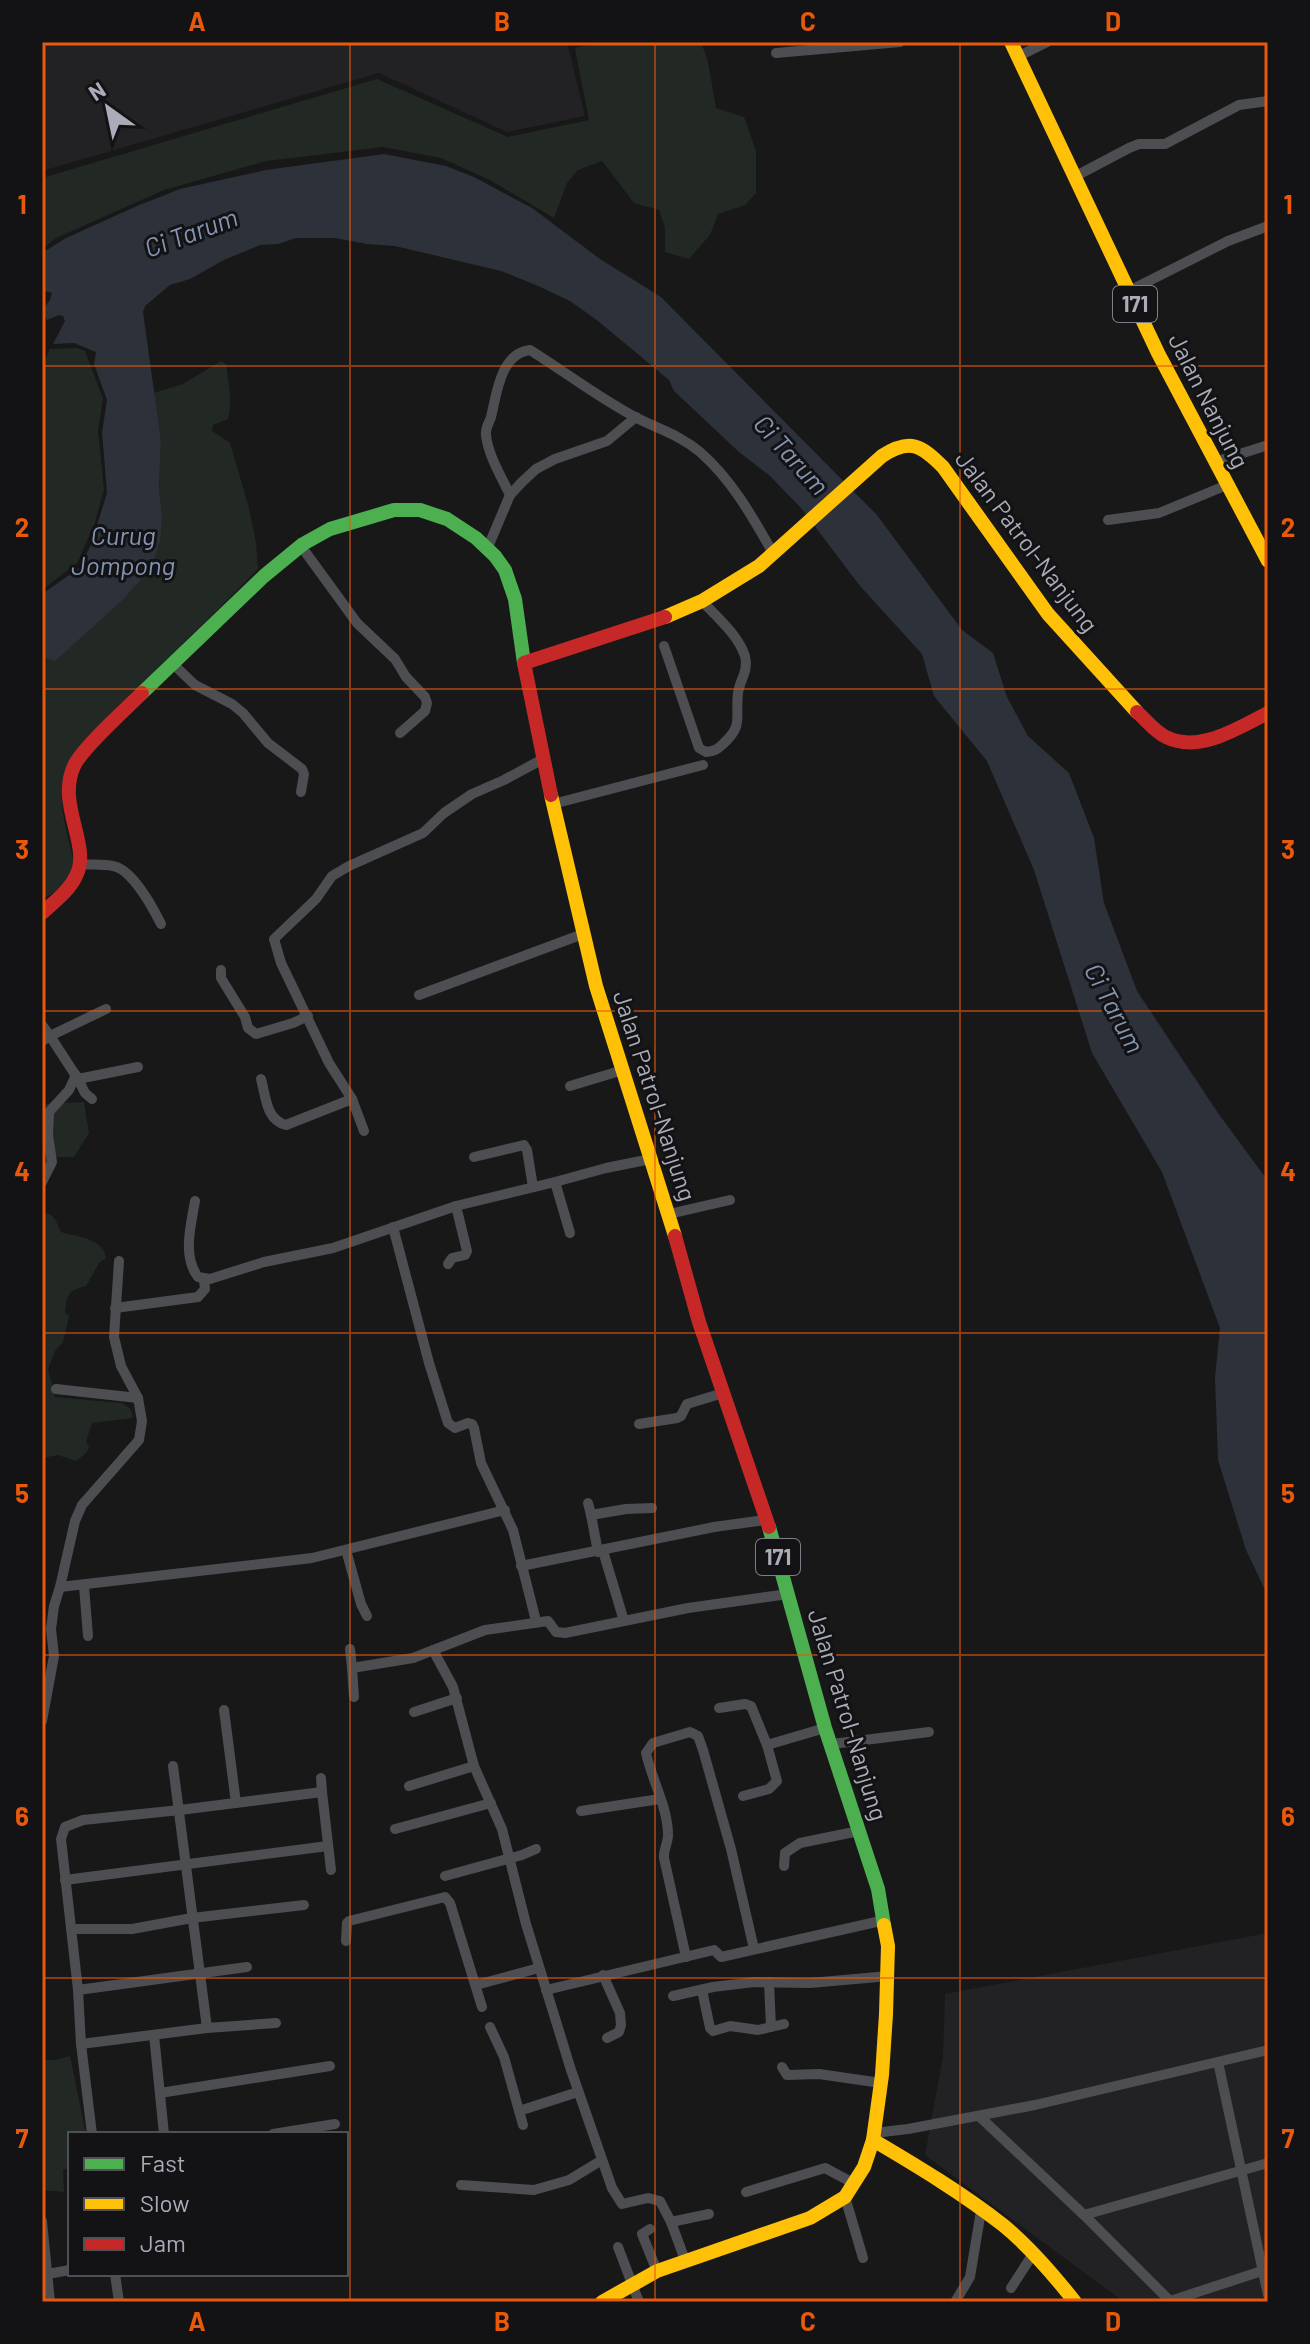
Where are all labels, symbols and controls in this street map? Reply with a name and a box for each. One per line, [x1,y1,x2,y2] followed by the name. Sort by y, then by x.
[188,5,206,36] text: A
[494,5,510,36] text: B
[800,5,816,36] text: C
[1105,5,1121,36] text: D
[68,68,148,148] north arrow
[83,75,110,105] text: N
[17,188,27,219] text: 1
[1283,188,1293,219] text: 1
[140,200,241,263] water label: Ci Tarum
[1113,286,1157,322] road number: 171
[1163,328,1256,473] street label: Jalan Nanjung
[748,408,836,500] water label: Ci Tarum
[950,445,1105,637] street label: Jalan Patrol-Nanjung
[15,511,29,542] text: 2
[1281,511,1295,542] text: 2
[71,519,175,580] water label: Curug Jompong
[15,833,29,864] text: 3
[1281,833,1295,864] text: 3
[1079,957,1152,1057] water label: Ci Tarum
[608,987,703,1204] street label: Jalan Patrol-Nanjung
[14,1155,30,1186] text: 4
[1280,1155,1296,1186] text: 4
[15,1477,29,1508] text: 5
[1281,1477,1295,1508] text: 5
[756,1539,800,1575] road number: 171
[803,1605,894,1824] street label: Jalan Patrol-Nanjung
[15,1800,29,1831] text: 6
[1281,1800,1295,1831] text: 6
[16,2122,29,2153] text: 7
[1282,2122,1295,2153] text: 7
[68,2132,348,2276] legend
[140,2148,185,2177] text: Fast
[140,2188,189,2217] text: Slow
[140,2228,186,2257] text: Jam
[188,2305,206,2336] text: A
[494,2305,510,2336] text: B
[800,2305,816,2336] text: C
[1105,2305,1121,2336] text: D

